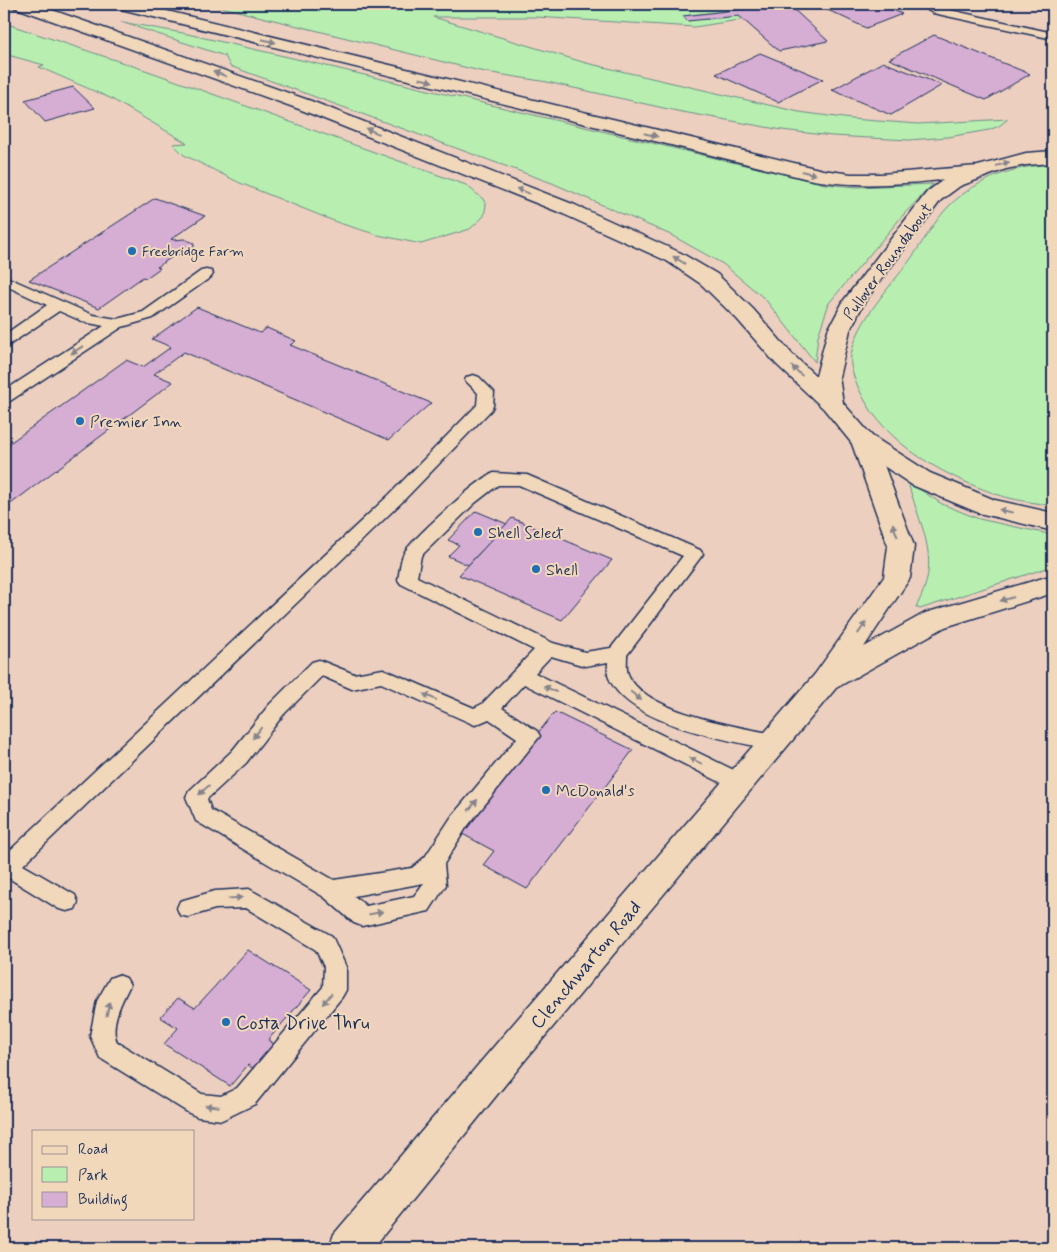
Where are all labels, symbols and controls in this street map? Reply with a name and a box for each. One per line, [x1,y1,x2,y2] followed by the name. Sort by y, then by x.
[261,37,276,45] one-way arrow
[212,70,227,78] one-way arrow
[419,76,434,84] one-way arrow
[365,127,379,135] one-way arrow
[644,131,659,139] one-way arrow
[996,160,1011,168] one-way arrow
[802,169,817,177] one-way arrow
[516,187,530,195] one-way arrow
[839,199,938,325] street label: Pullover Roundabout
[142,243,244,262] place label: Freebridge Farm
[126,245,138,257] marker: Freebridge Farm
[672,256,685,265] one-way arrow
[70,346,83,355] one-way arrow
[791,365,803,377] one-way arrow
[90,412,183,433] place label: Premier Inn
[74,415,86,427] marker: Premier Inn
[998,507,1013,515] one-way arrow
[488,523,564,544] place label: Shell Select
[891,523,898,538] one-way arrow
[472,526,484,538] marker: Shell Select
[546,560,578,581] place label: Shell
[530,563,542,575] marker: Shell
[999,595,1014,603] one-way arrow
[857,621,867,634] one-way arrow
[543,685,557,693] one-way arrow
[629,690,642,701] one-way arrow
[423,693,437,701] one-way arrow
[252,726,263,739] one-way arrow
[689,756,703,764] one-way arrow
[556,781,635,802] place label: McDonald's
[198,784,210,796] one-way arrow
[540,784,552,796] marker: McDonald's
[468,798,479,811] one-way arrow
[228,894,244,902] one-way arrow
[525,896,647,1034] street label: Clenchwarton Road
[368,909,384,917] one-way arrow
[321,992,332,1005] one-way arrow
[104,1002,112,1017] one-way arrow
[236,1011,370,1036] place label: Costa Drive Thru
[220,1016,232,1028] marker: Costa Drive Thru
[204,1102,220,1110] one-way arrow
[32,1130,195,1220] legend
[78,1140,108,1160] text: Road
[78,1166,108,1186] text: Park
[78,1190,128,1211] text: Building

